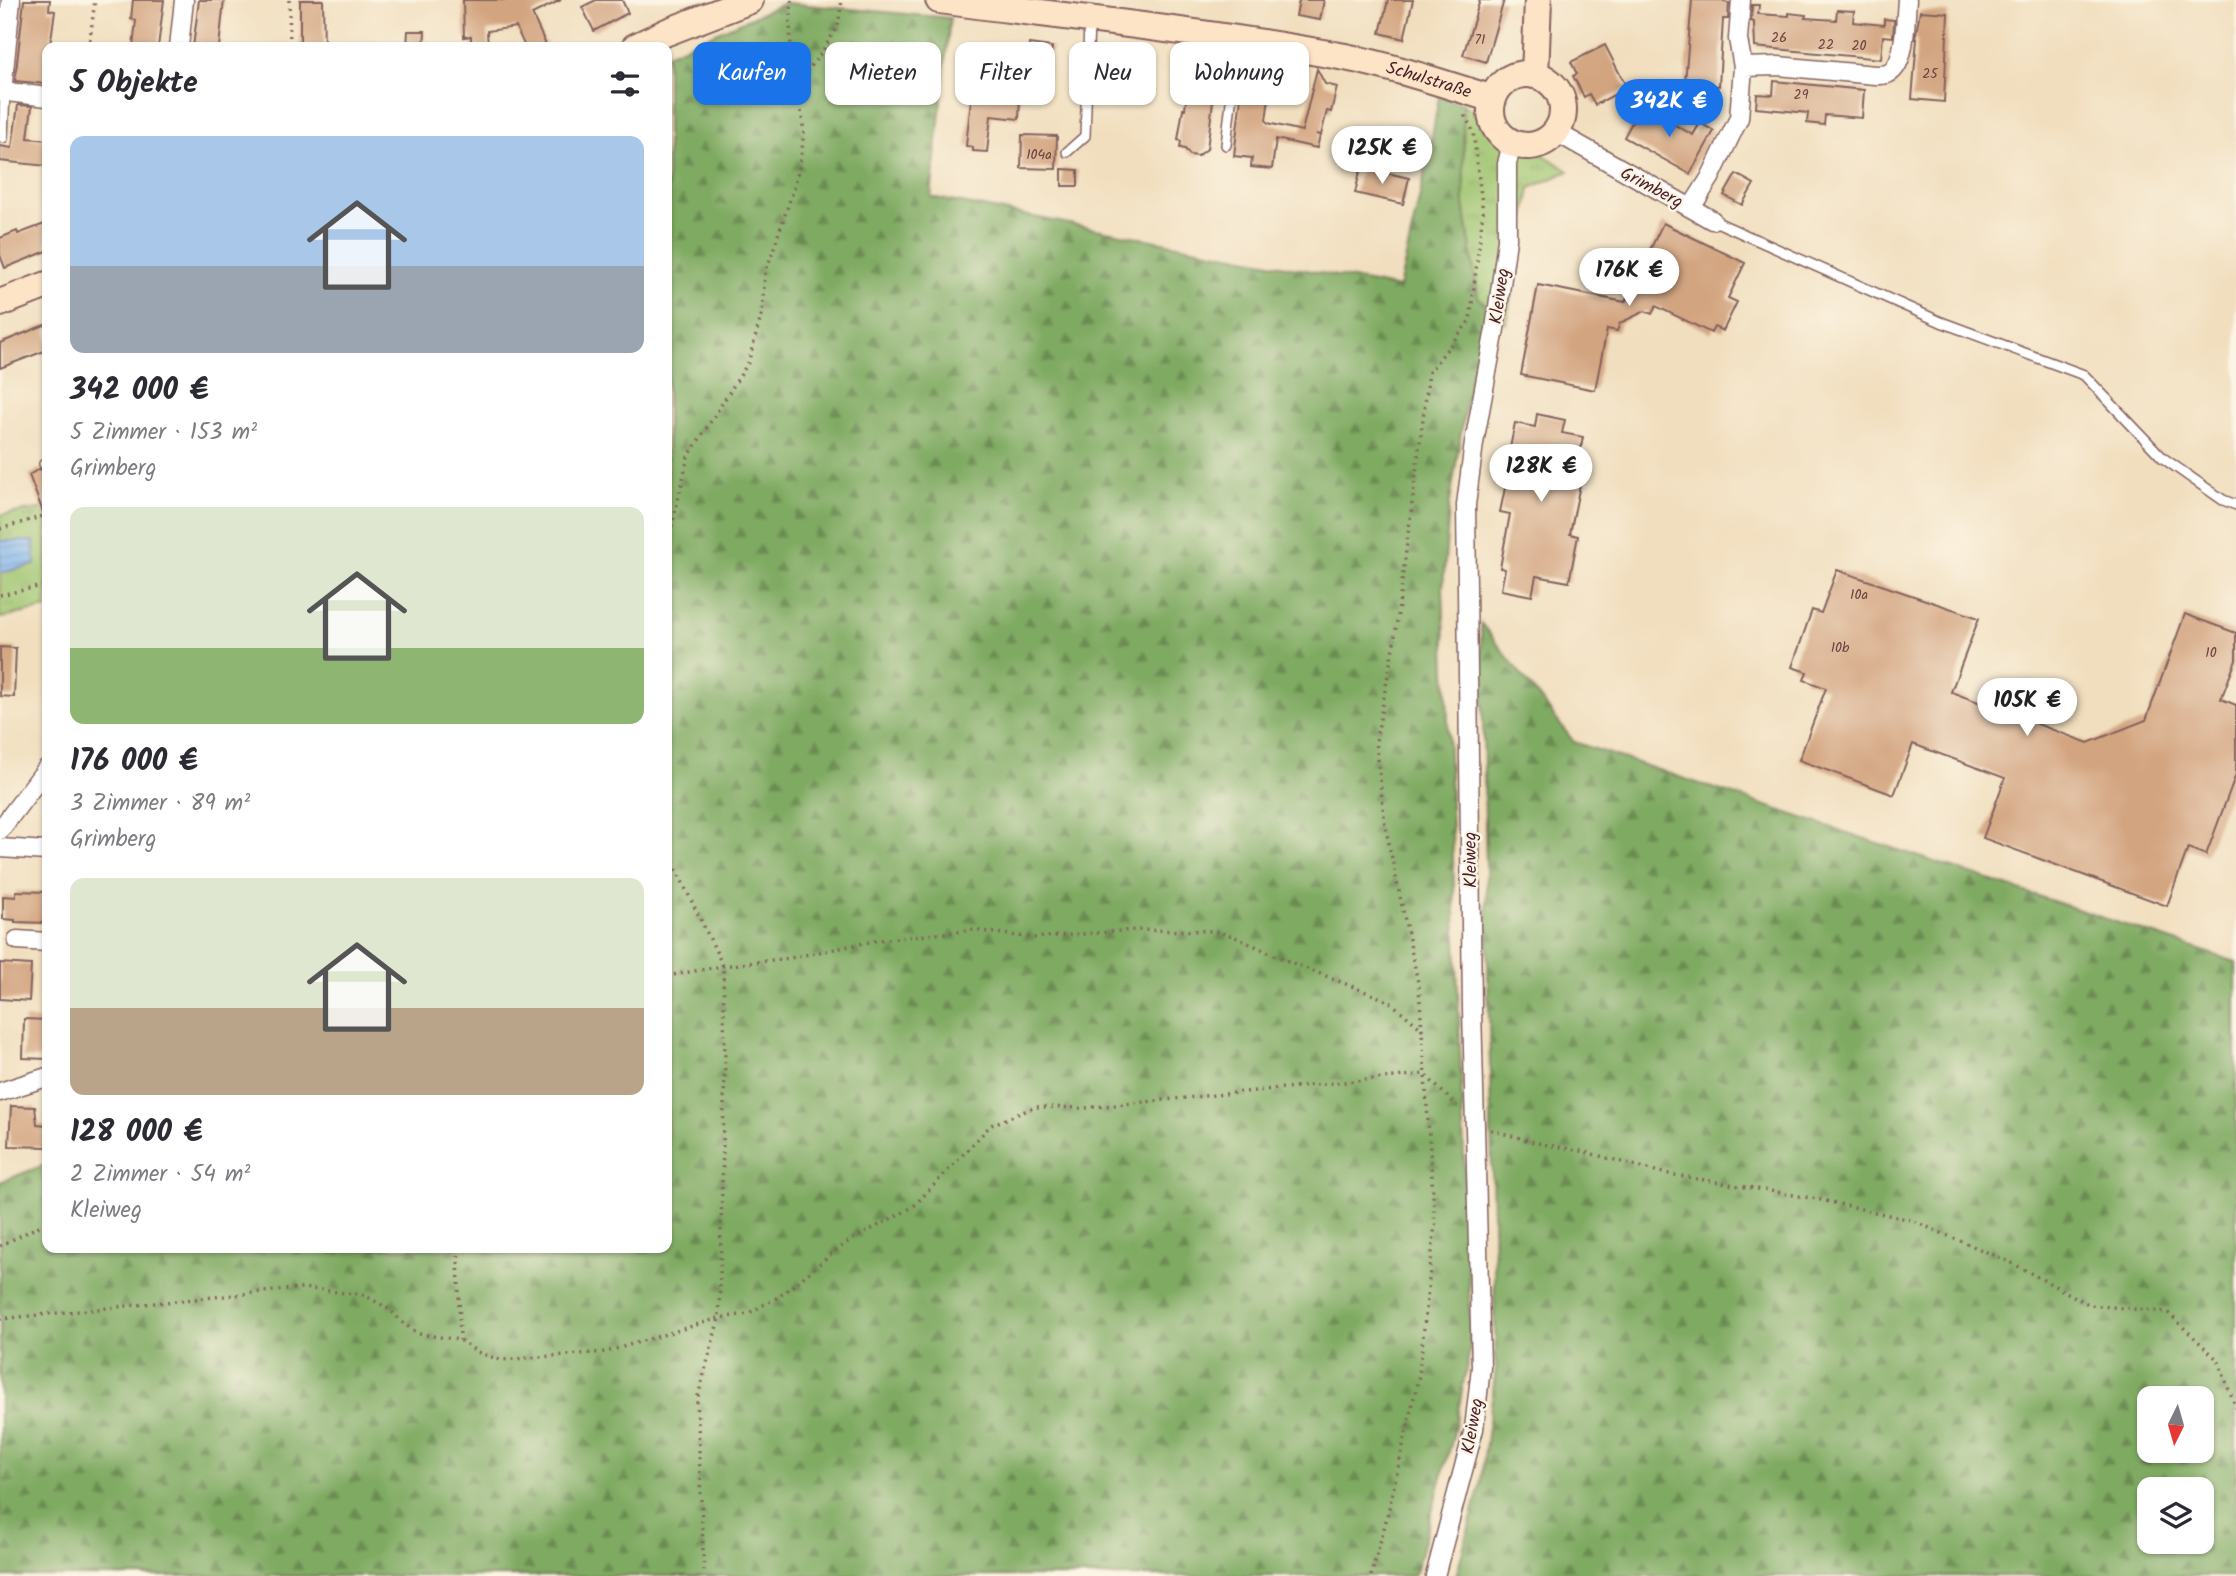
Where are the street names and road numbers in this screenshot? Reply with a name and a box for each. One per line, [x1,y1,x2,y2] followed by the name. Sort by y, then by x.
[1383,54,1475,107] street label: Schulstraße
[1615,160,1688,217] street label: Grimberg
[1482,266,1519,326] street label: Kleiweg
[1457,832,1486,888] street label: Kleiweg
[1454,1396,1493,1456] street label: Kleiweg

